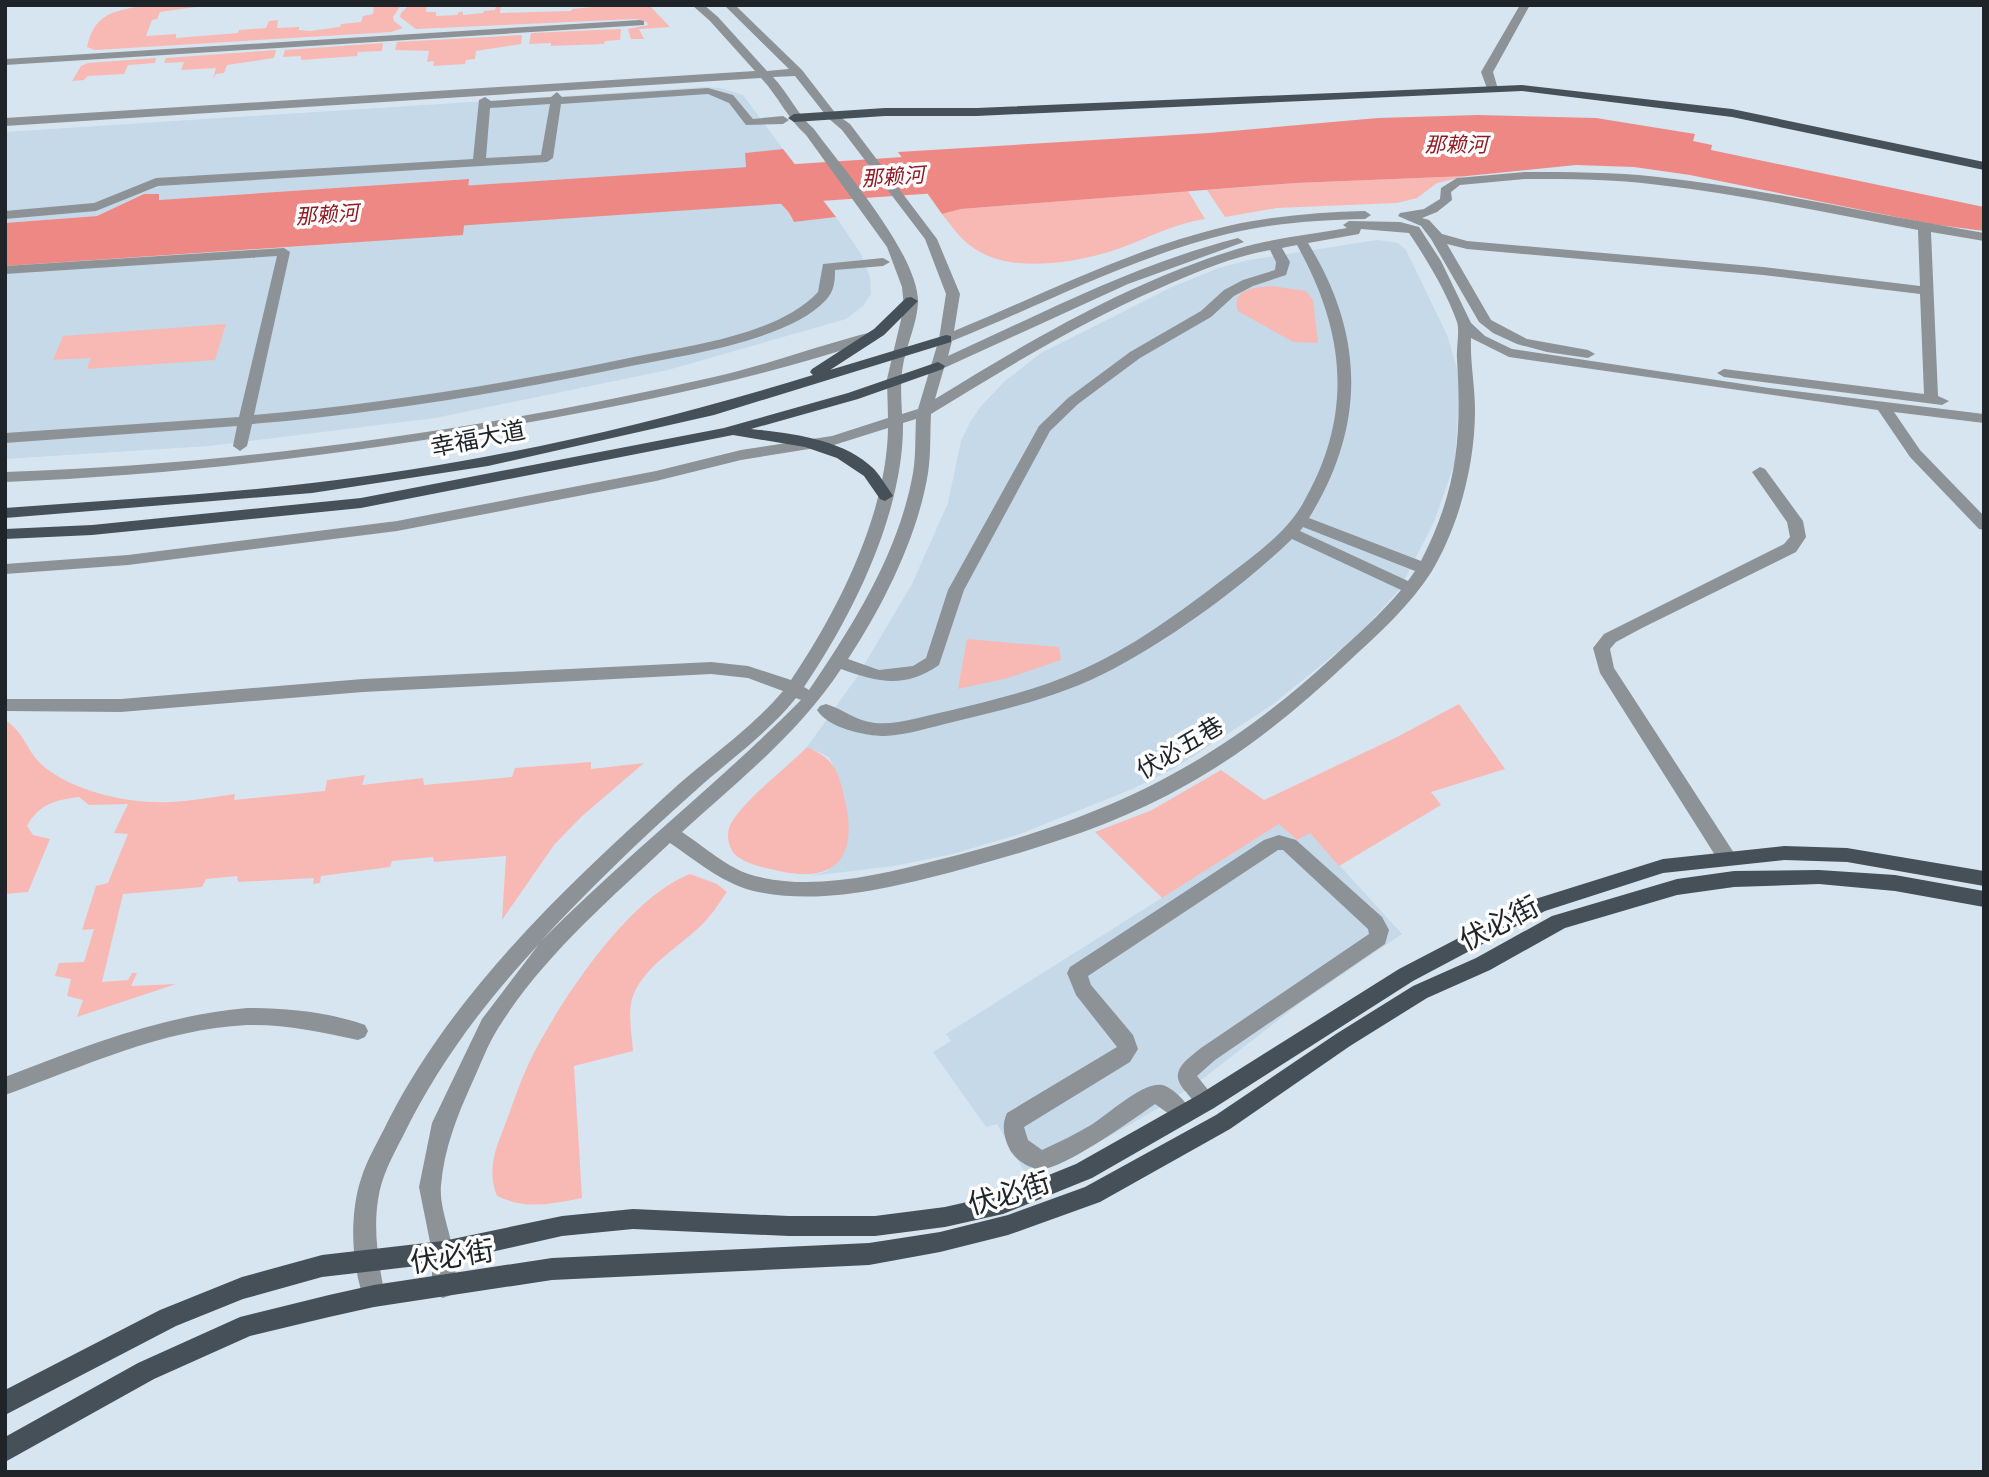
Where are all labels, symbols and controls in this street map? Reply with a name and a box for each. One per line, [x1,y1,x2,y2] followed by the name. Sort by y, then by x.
[1425,131,1491,156] water label: 那赖河
[861,161,929,190] water label: 那赖河
[295,199,363,228] water label: 那赖河
[428,414,528,461] street label: 幸福大道
[1131,710,1228,784] street label: 伏必五巷
[1453,888,1544,956] street label: 伏必街
[964,1164,1054,1221] street label: 伏必街
[408,1232,496,1278] street label: 伏必街

